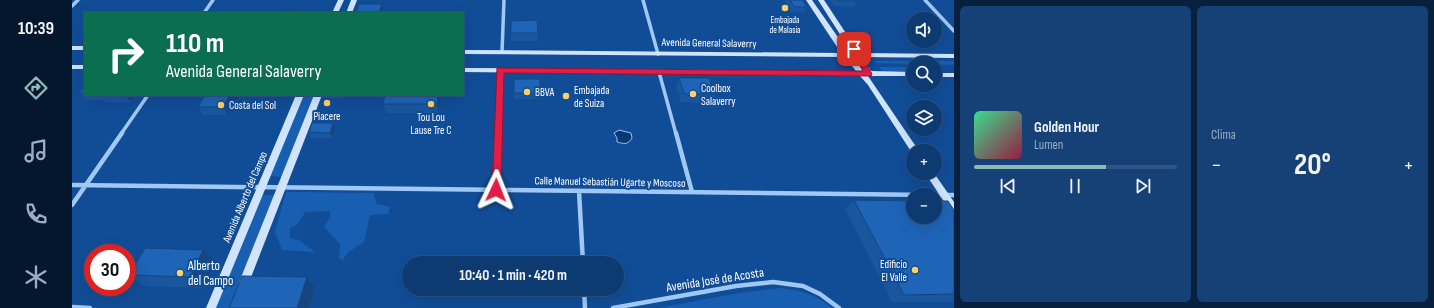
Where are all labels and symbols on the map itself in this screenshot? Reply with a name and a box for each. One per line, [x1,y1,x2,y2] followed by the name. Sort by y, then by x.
[780,3,790,13] marker: Embajada de Malasia
[769,15,801,36] place label: Embajada de Malasia
[837,32,871,66] pin
[660,36,757,50] street label: Avenida General Salaverry
[701,82,736,108] place label: Coolbox Salaverry
[574,84,609,110] place label: Embajada de Suiza
[535,86,554,99] place label: BBVA
[522,87,532,97] marker: BBVA
[688,89,698,99] marker: Coolbox Salaverry
[561,91,571,101] marker: Embajada de Suiza
[322,98,332,108] marker: Piacere
[229,99,276,112] place label: Costa del Sol
[426,99,436,109] marker: Tou Lou Lause Tre C
[216,100,226,110] marker: Costa del Sol
[313,110,341,123] place label: Piacere
[410,111,452,137] place label: Tou Lou Lause Tre C
[220,149,270,245] street label: Avenida Alberto del Campo
[475,169,517,211] position arrow
[534,174,686,190] street label: Calle Manuel Sebastián Ugarte y Moscoso
[84,244,136,296] speed limit sign: 30
[187,258,233,289] place label: Alberto del Campo
[880,258,907,284] place label: Edificio El Valle
[664,264,765,296] street label: Avenida José de Acosta
[910,265,920,275] marker: Edificio El Valle
[175,268,185,278] marker: Alberto del Campo

